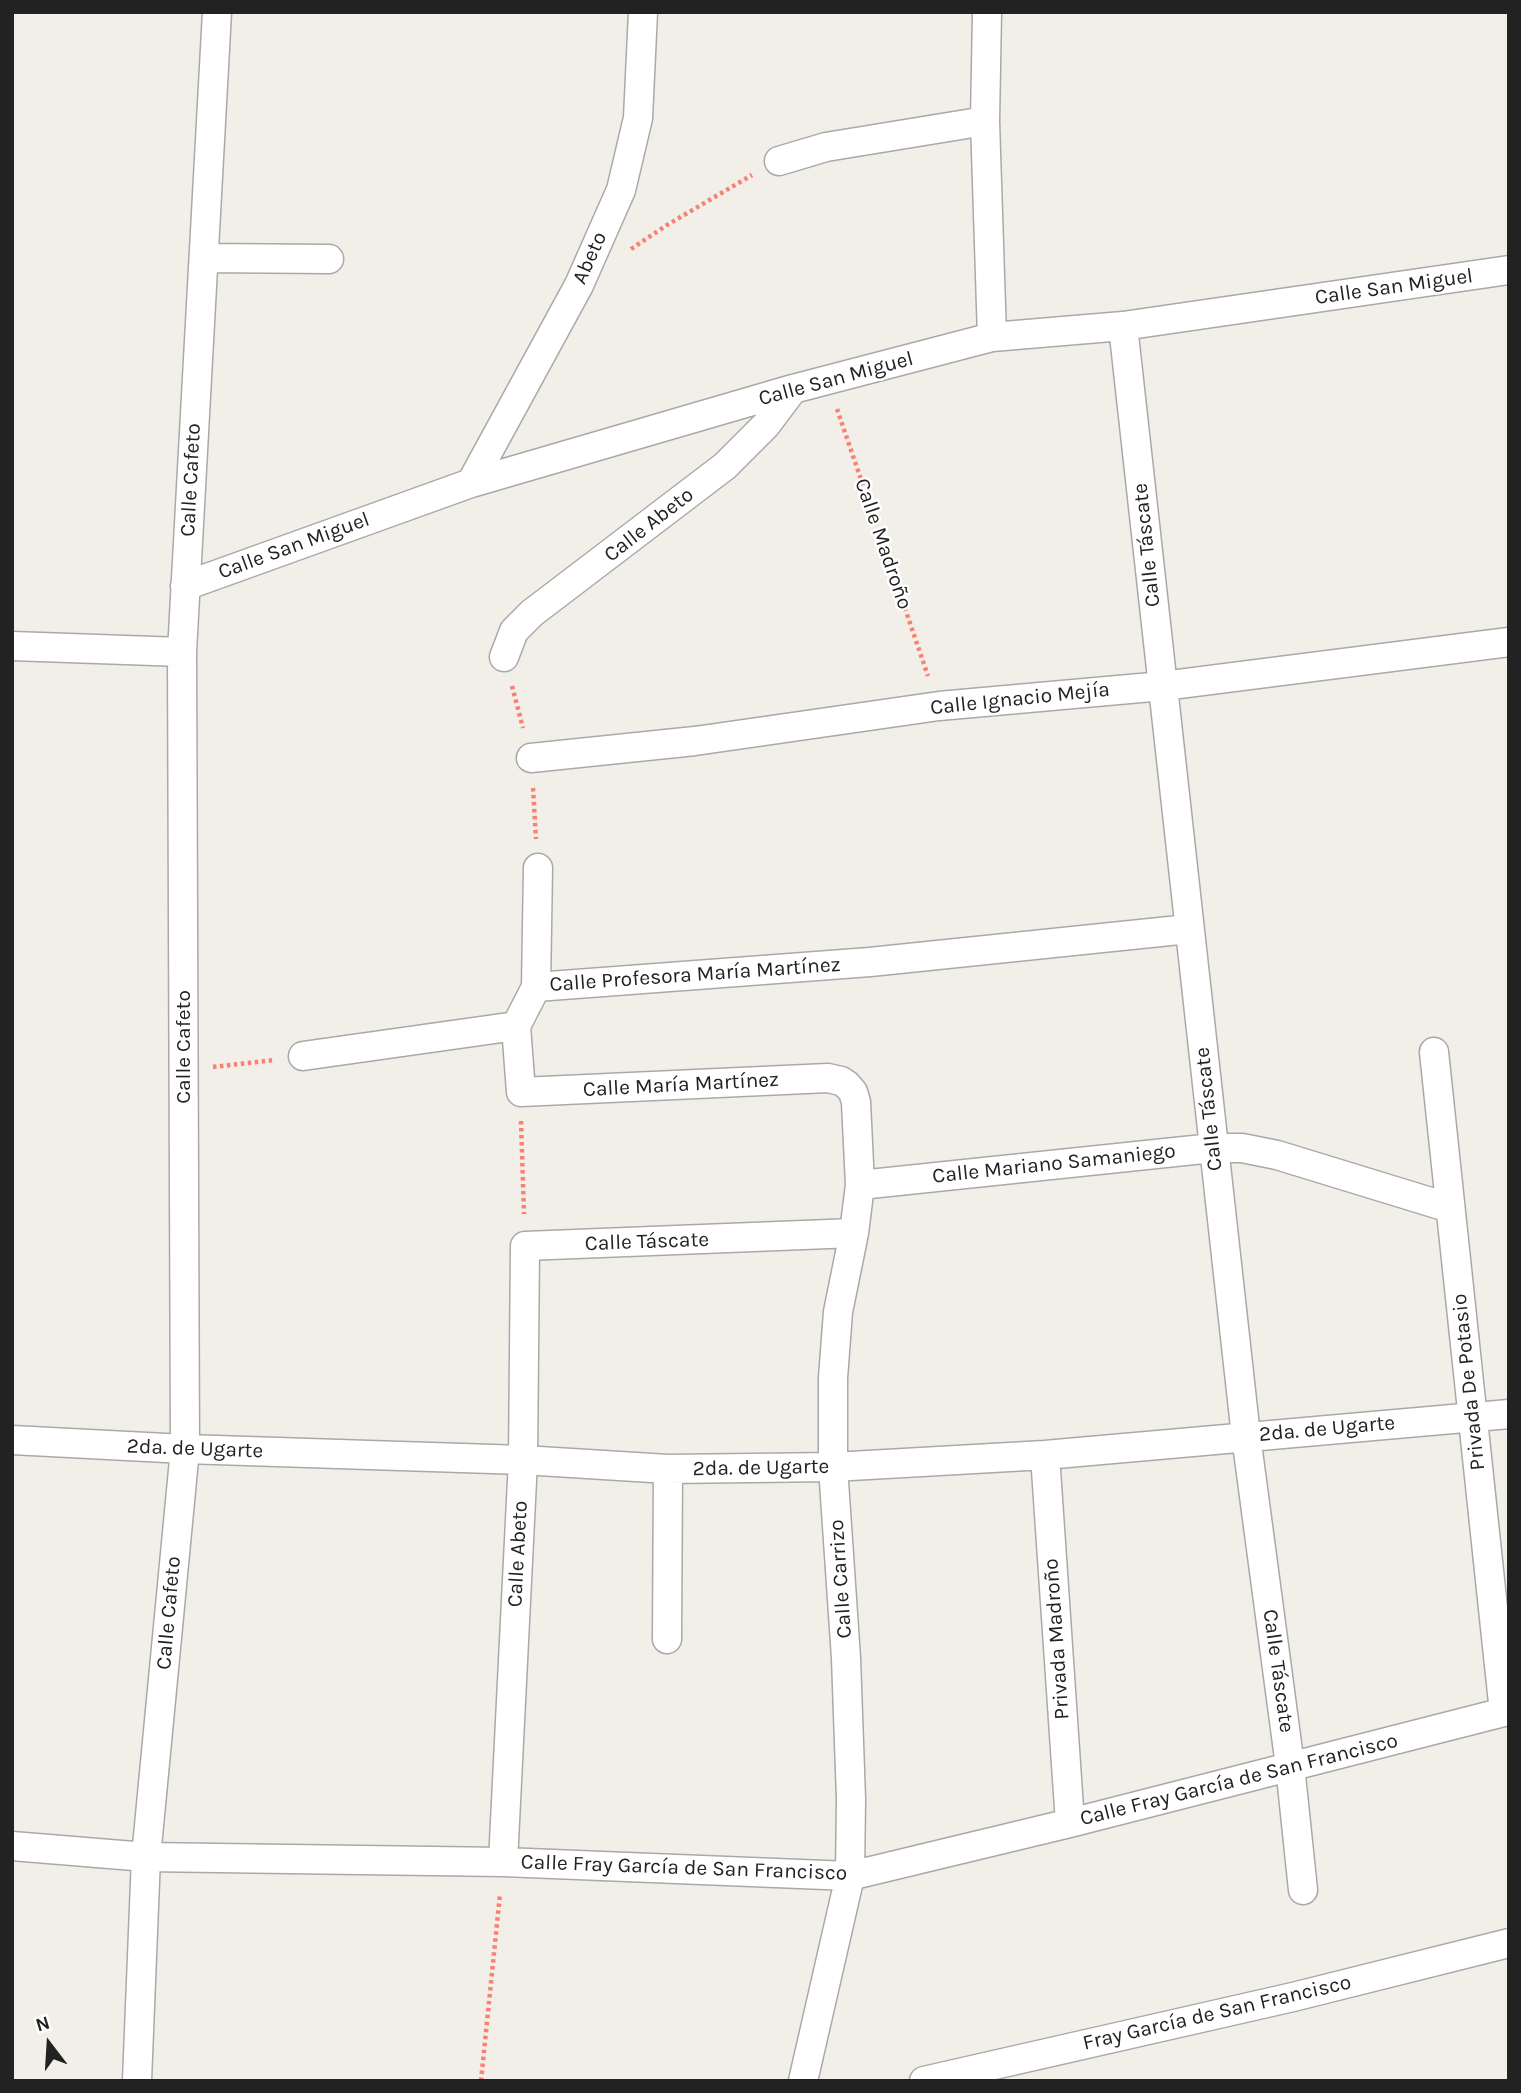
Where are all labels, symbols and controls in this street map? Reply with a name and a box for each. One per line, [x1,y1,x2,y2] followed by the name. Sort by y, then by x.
[567,228,613,288] street label: Abeto
[1313,263,1475,311] street label: Calle San Miguel
[756,346,916,412] street label: Calle San Miguel
[175,423,207,537] street label: Calle Cafeto
[849,475,917,613] street label: Calle Madroño
[599,482,699,568] street label: Calle Abeto
[1128,482,1166,608] street label: Calle Táscate
[215,507,373,585] street label: Calle San Miguel
[929,677,1111,721] street label: Calle Ignacio Mejía
[549,952,841,998] street label: Calle Profesora María Martínez
[171,990,197,1104] street label: Calle Cafeto
[1190,1046,1228,1172] street label: Calle Táscate
[582,1067,780,1103] street label: Calle María Martínez
[931,1139,1177,1189] street label: Calle Mariano Samaniego
[584,1227,710,1257] street label: Calle Táscate
[1447,1292,1491,1472] street label: Privada De Potasio
[1258,1410,1396,1448] street label: 2da. de Ugarte
[126,1434,264,1464] street label: 2da. de Ugarte
[693,1454,829,1482] street label: 2da. de Ugarte
[503,1500,533,1608] street label: Calle Abeto
[824,1519,858,1639] street label: Calle Carrizo
[151,1555,187,1671] street label: Calle Cafeto
[1039,1558,1075,1720] street label: Privada Madroño
[1257,1608,1299,1734] street label: Calle Táscate
[1078,1728,1400,1832] street label: Calle Fray García de San Francisco
[520,1850,848,1886] street label: Calle Fray García de San Francisco
[1080,1970,1354,2056] street label: Fray García de San Francisco
[14,2009,84,2079] north arrow
[33,2011,53,2036] text: N

